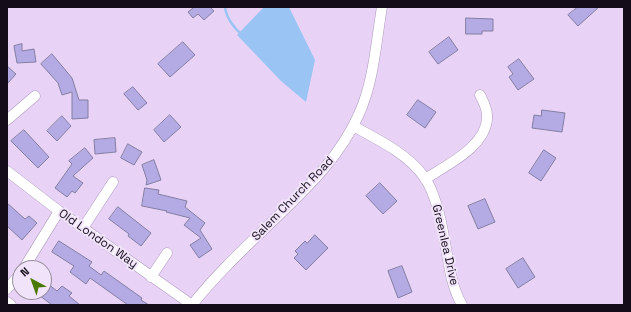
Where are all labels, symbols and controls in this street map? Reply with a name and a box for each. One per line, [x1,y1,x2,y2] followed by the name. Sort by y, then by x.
[249,154,337,244] street label: Salem Church Road
[429,203,461,287] street label: Greenlea Drive
[56,206,140,272] street label: Old London Way
[12,260,52,300] north arrow
[17,264,32,279] text: N

